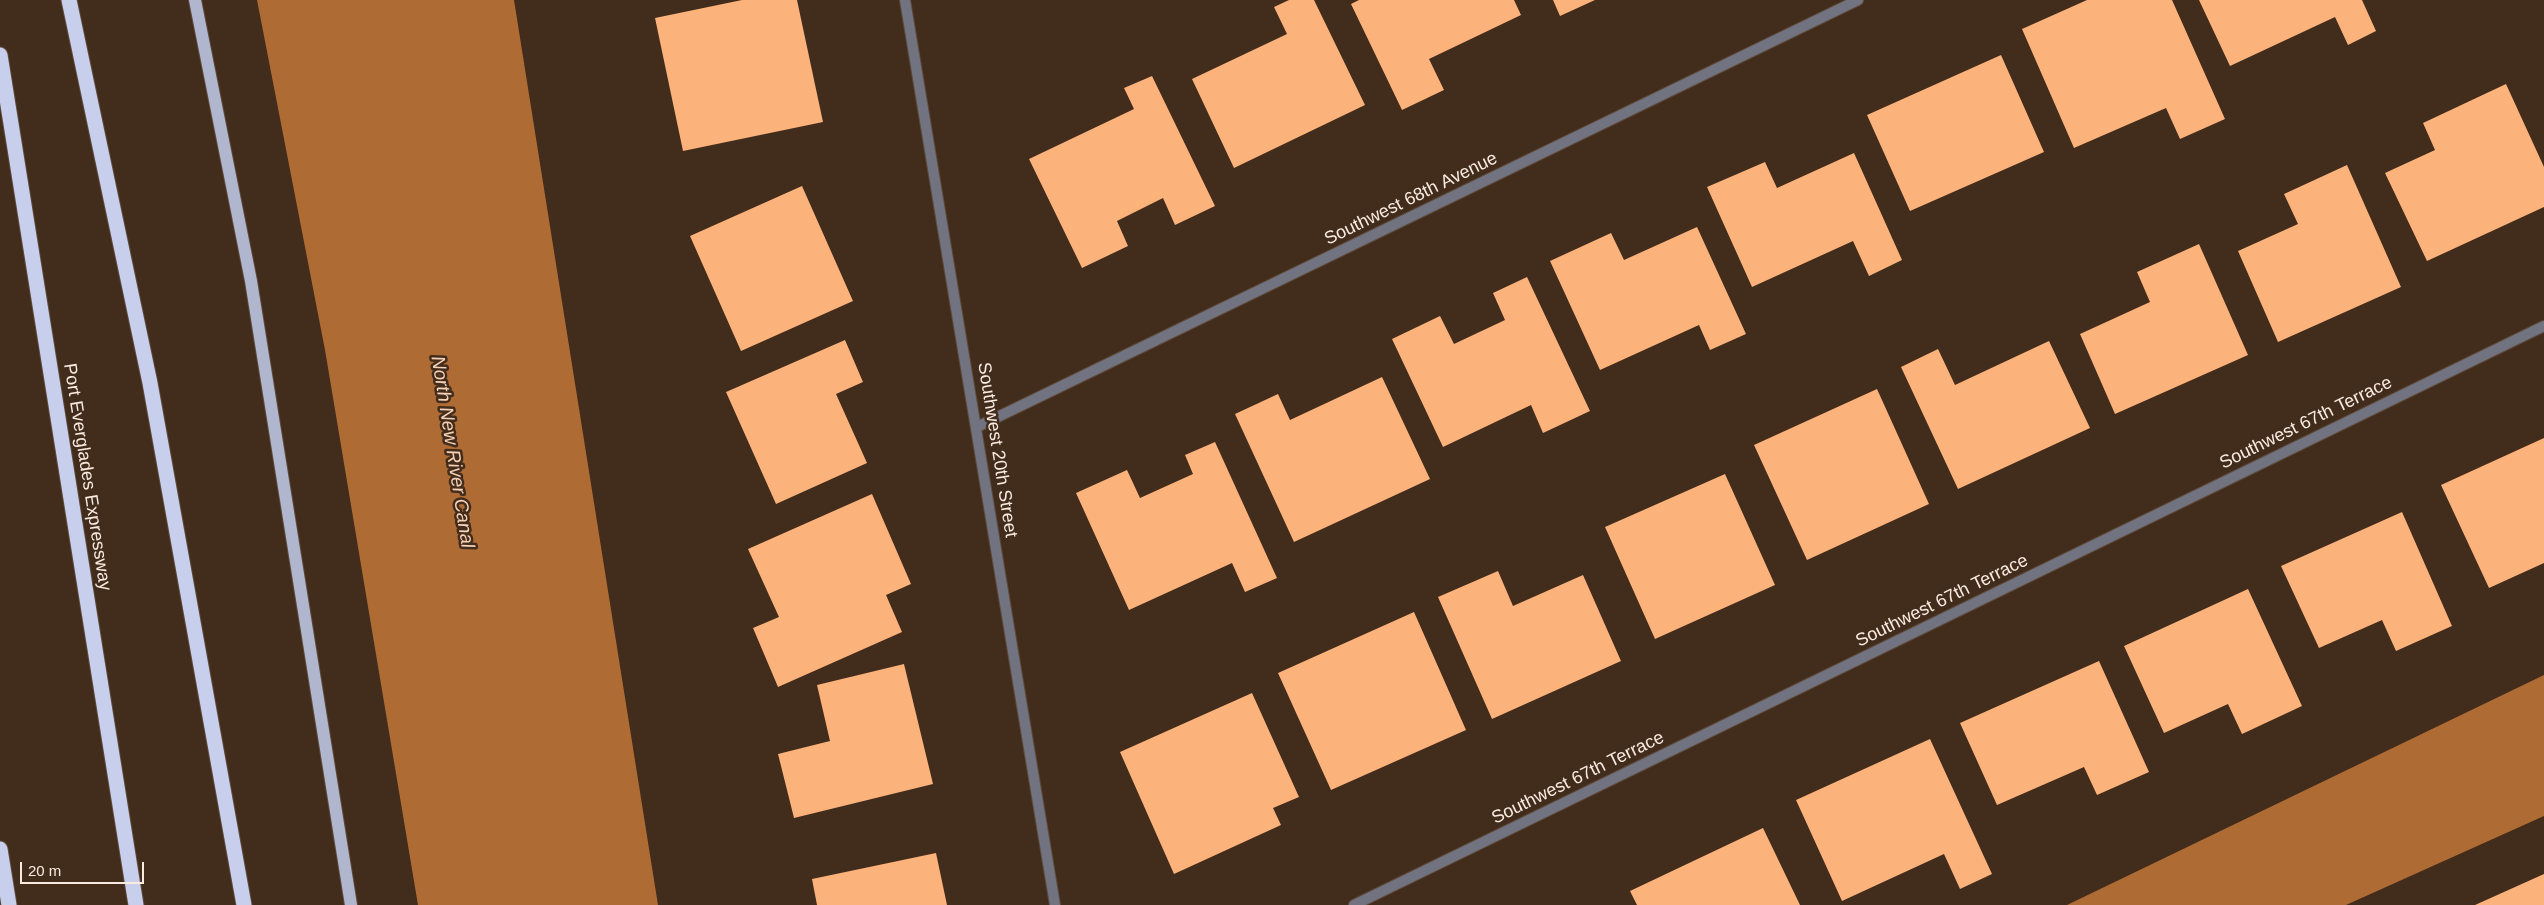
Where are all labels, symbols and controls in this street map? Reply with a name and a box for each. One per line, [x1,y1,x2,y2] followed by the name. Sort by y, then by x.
[1321,148,1501,250] street label: Southwest 68th Avenue
[426,354,478,550] water label: North New River Canal
[972,361,1022,539] street label: Southwest 20th Street
[58,362,116,592] street label: Port Everglades Expressway
[2216,372,2396,474] street label: Southwest 67th Terrace
[1852,550,2032,652] street label: Southwest 67th Terrace
[1488,727,1668,829] street label: Southwest 67th Terrace
[22,852,146,884] scale bar
[28,862,61,879] text: 20 m

